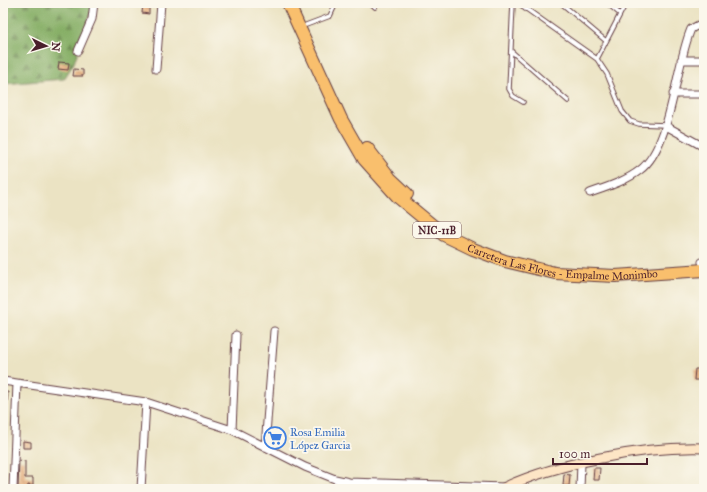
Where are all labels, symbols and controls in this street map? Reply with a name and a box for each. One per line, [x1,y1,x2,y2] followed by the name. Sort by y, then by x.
[26,26,66,66] north arrow
[49,42,62,53] text: N
[413,222,461,238] road number: NIC-11B
[465,241,658,283] street label: Carretera Las Flores - Empalme Monimbo
[262,425,288,451] supermarket icon: Rosa Emilia López Garcia
[290,426,351,452] place label: Rosa Emilia López Garcia
[553,440,647,466] scale bar
[559,447,590,461] text: 100 m

